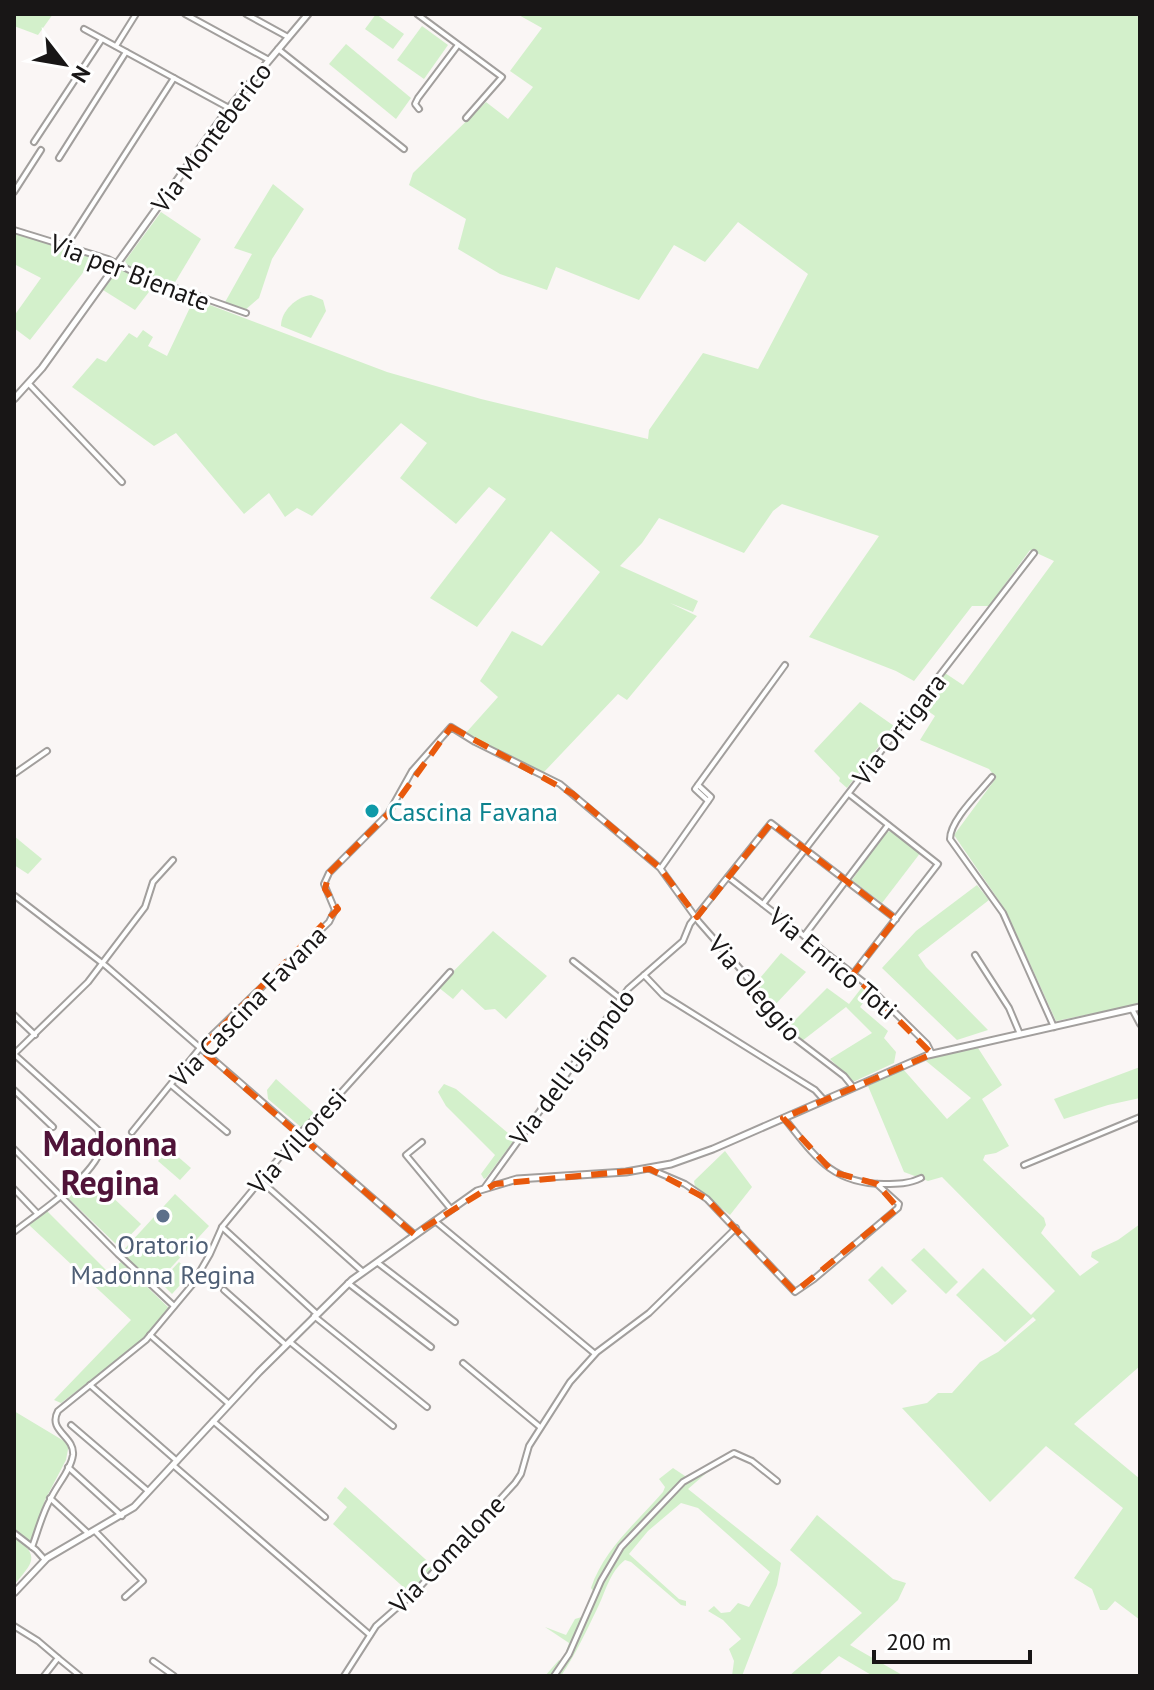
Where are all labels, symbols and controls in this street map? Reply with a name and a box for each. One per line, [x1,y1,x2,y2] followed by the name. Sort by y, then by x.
[24,24,104,104] north arrow
[143,55,278,220] street label: Via Monteberico
[65,61,97,88] text: N
[44,226,215,318] street label: Via per Bienate
[844,666,953,792] street label: Via Ortigara
[388,795,558,828] place label: Cascina Favana
[363,802,381,820] marker: Cascina Favana
[761,899,904,1026] street label: Via Enrico Toti
[162,918,333,1094] street label: Via Cascina Favana
[700,927,809,1048] street label: Via Oleggio
[502,982,642,1153] street label: Via dell'Usignolo
[240,1081,353,1202] street label: Via Villoresi
[43,1121,177,1204] district label: Madonna Regina
[154,1207,172,1225] marker: Oratorio Madonna Regina
[71,1228,255,1291] place label: Oratorio Madonna Regina
[381,1488,512,1621] street label: Via Comalone
[874,1614,1030,1664] scale bar
[886,1626,951,1657] text: 200 m

